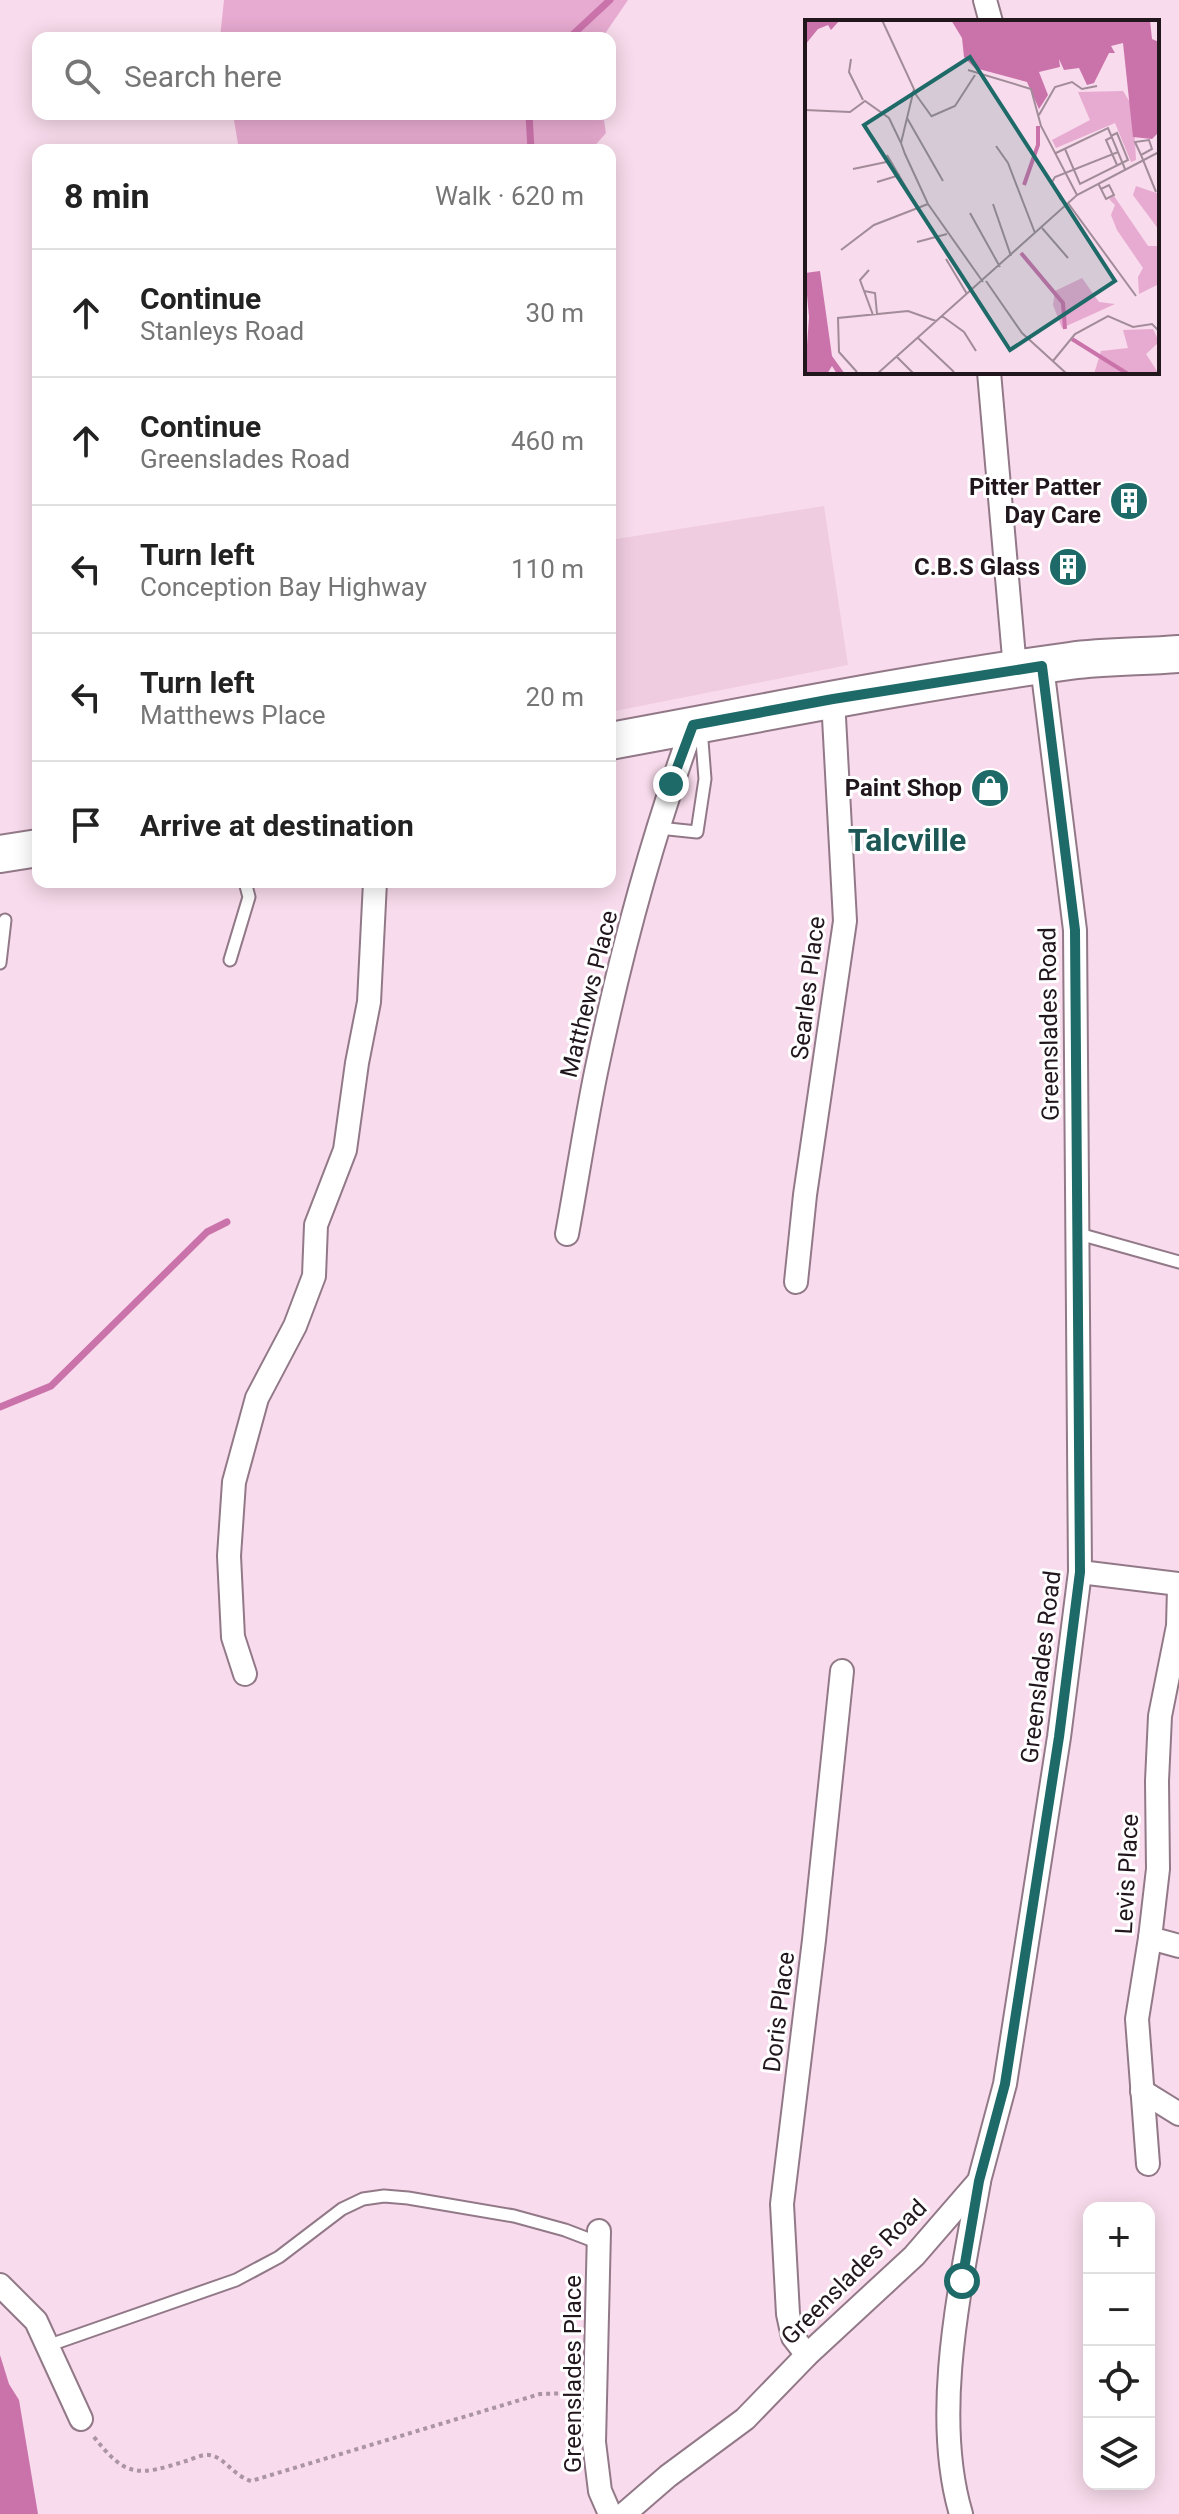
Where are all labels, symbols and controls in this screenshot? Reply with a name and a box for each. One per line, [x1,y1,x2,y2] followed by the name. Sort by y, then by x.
[805,20,1159,374] inset map
[32,32,616,120] search box
[60,54,104,98] icon: search
[124,59,282,94] text: Search here
[64,176,149,216] text: 8 min
[435,181,584,211] text: Walk · 620 m
[140,281,261,316] text: Continue
[64,291,108,335] icon: ahead
[526,298,584,328] text: 30 m
[140,316,304,346] text: Stanleys Road
[140,409,261,444] text: Continue
[64,419,108,463] icon: ahead
[511,426,584,456] text: 460 m
[140,444,350,474] text: Greenslades Road
[969,473,1101,529] place label: Pitter Patter Day Care
[1108,480,1150,522] building icon: Pitter Patter Day Care
[140,537,255,572] text: Turn left
[1047,546,1089,588] building icon: C.B.S Glass
[64,547,108,591] icon: left
[914,553,1040,581] place label: C.B.S Glass
[511,554,584,584] text: 110 m
[140,572,427,602] text: Conception Bay Highway
[140,665,255,700] text: Turn left
[64,675,108,719] icon: left
[526,682,584,712] text: 20 m
[140,700,326,730] text: Matthews Place
[653,766,689,802] route end
[969,767,1011,809] shop icon: Paint Shop
[845,774,962,802] place label: Paint Shop
[64,803,108,847] icon: arrive
[140,808,414,843] text: Arrive at destination
[848,821,966,859] district label: Talcville
[555,907,623,1081] street label: Matthews Place
[785,915,831,1061] street label: Searles Place
[1033,927,1065,1121] street label: Greenslades Road
[1015,1569,1067,1765] street label: Greenslades Road
[1110,1813,1144,1935] street label: Levis Place
[758,1950,800,2074] street label: Doris Place
[776,2194,932,2350] street label: Greenslades Road
[1083,2202,1155,2490] map controls
[1083,2202,1155,2274] button: +
[944,2263,980,2299] route start
[1083,2274,1155,2346] button: −
[559,2275,587,2473] street label: Greenslades Place
[1083,2346,1155,2418] button: locate
[1083,2418,1155,2490] button: layers

